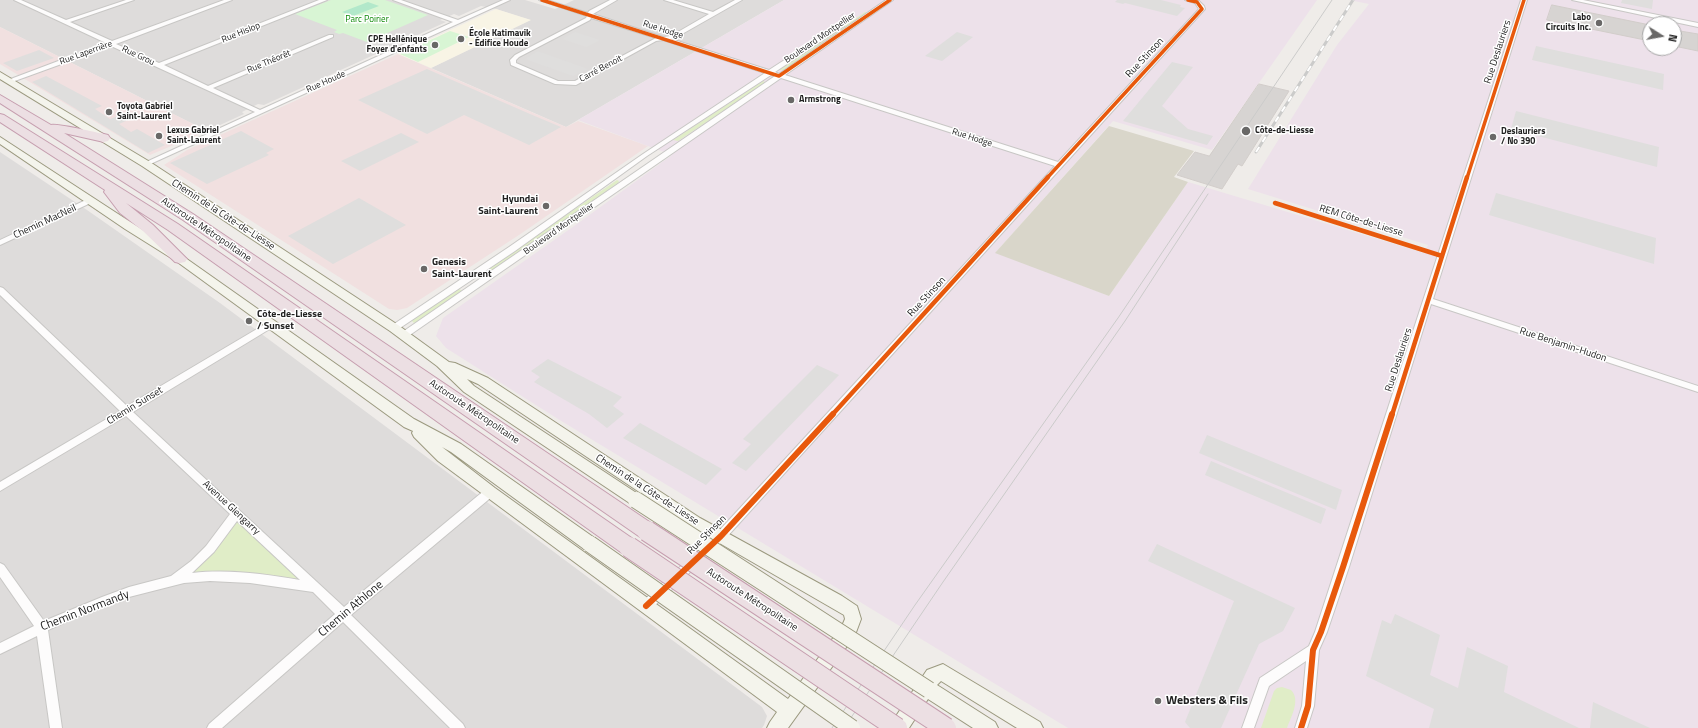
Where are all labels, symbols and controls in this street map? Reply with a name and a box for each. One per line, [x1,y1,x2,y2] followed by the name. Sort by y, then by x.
[782,10,858,66] street label: Boulevard Montpellier
[1546,13,1591,34] place label: Labo Circuits Inc.
[345,15,389,25] park label: Parc Poirier
[1642,16,1682,56] north arrow
[642,18,684,42] street label: Rue Hodge
[1594,18,1604,28] marker: Labo Circuits Inc.
[1482,19,1514,85] street label: Rue Deslauriers
[220,20,262,46] street label: Rue Hislop
[469,29,531,50] place label: École Katimavik - Édifice Houde
[1664,33,1681,43] text: N
[456,34,466,44] marker: École Katimavik - Édifice Houde
[366,35,427,56] place label: CPE Hellénique Foyer d'enfants
[1123,35,1167,81] street label: Rue Stinson
[58,38,114,68] street label: Rue Laperrière
[430,40,440,50] marker: CPE Hellénique Foyer d'enfants
[120,44,156,68] street label: Rue Grou
[246,48,292,76] street label: Rue Théorêt
[578,53,624,85] street label: Carré Benoit
[305,69,347,95] street label: Rue Houde
[786,95,796,105] marker: Armstrong
[799,95,841,105] place label: Armstrong
[117,102,173,123] place label: Toyota Gabriel Saint-Laurent
[104,107,114,117] marker: Toyota Gabriel Saint-Laurent
[1240,125,1252,137] marker: Côte-de-Liesse
[167,126,221,147] place label: Lexus Gabriel Saint-Laurent
[951,126,993,150] street label: Rue Hodge
[1255,126,1314,136] place label: Côte-de-Liesse
[1501,127,1545,148] place label: Deslauriers / No 390
[154,131,164,141] marker: Lexus Gabriel Saint-Laurent
[1488,132,1498,142] marker: Deslauriers / No 390
[169,177,277,253] street label: Chemin de la Côte-de-Liesse
[478,194,538,218] place label: Hyundai Saint-Laurent
[159,195,253,265] street label: Autoroute Métropolitaine
[522,201,596,257] street label: Boulevard Montpellier
[541,201,551,211] marker: Hyundai Saint-Laurent
[12,202,78,242] street label: Chemin MacNeil
[1318,203,1404,239] street label: REM Côte-de-Liesse
[432,257,492,280] place label: Genesis Saint-Laurent
[419,264,429,274] marker: Genesis Saint-Laurent
[905,274,949,320] street label: Rue Stinson
[257,309,322,332] place label: Côte-de-Liesse / Sunset
[244,316,254,326] marker: Côte-de-Liesse / Sunset
[1518,325,1608,365] street label: Rue Benjamin-Hudon
[1383,327,1415,393] street label: Rue Deslauriers
[427,377,521,447] street label: Autoroute Métropolitaine
[105,385,165,427] street label: Chemin Sunset
[593,452,701,528] street label: Chemin de la Côte-de-Liesse
[200,478,262,538] street label: Avenue Glengarry
[685,513,729,557] street label: Rue Stinson
[704,566,800,634] street label: Autoroute Métropolitaine
[316,578,386,640] street label: Chemin Athlone
[39,587,131,635] street label: Chemin Normandy
[1166,694,1248,708] place label: Websters & Fils
[1153,696,1163,706] marker: Websters & Fils

